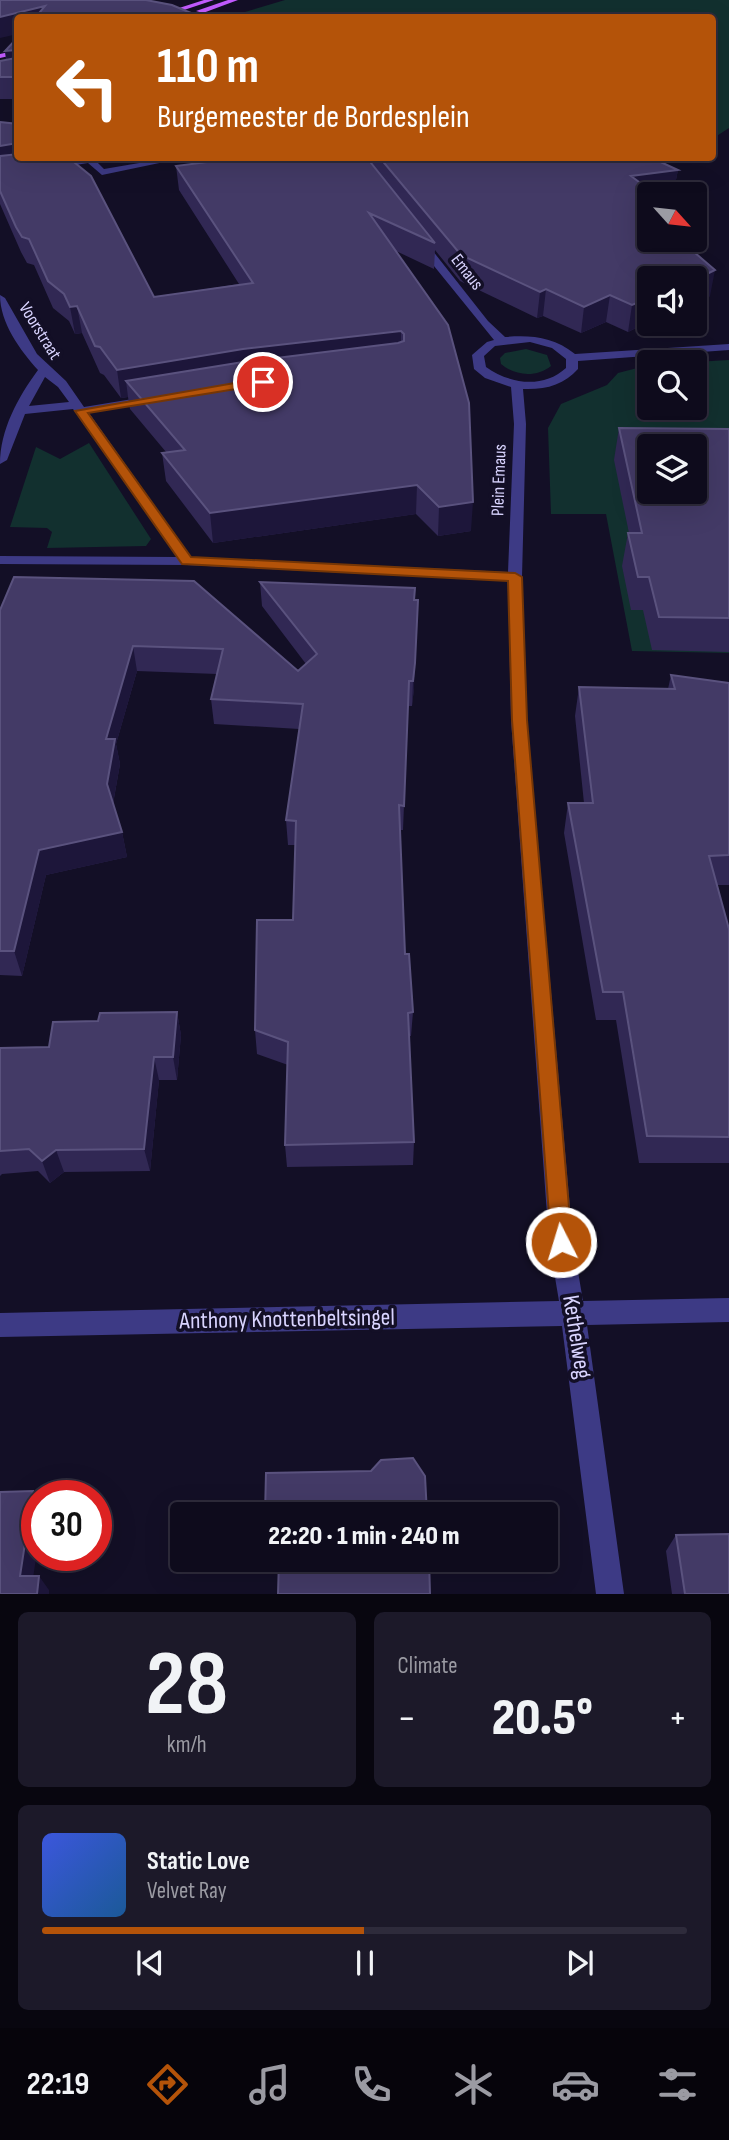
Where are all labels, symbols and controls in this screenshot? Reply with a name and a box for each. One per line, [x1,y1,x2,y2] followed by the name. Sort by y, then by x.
[157,38,259,97] text: 110 m
[42,42,133,133] icon: left
[157,98,470,137] text: Burgemeester de Bordesplein
[637,182,707,252] north arrow
[637,182,707,504] map controls
[446,250,488,294] street label: Emaus
[637,266,707,336] button: sound
[14,298,66,364] street label: Voorstraat
[637,350,707,420] button: search
[233,352,293,412] pin
[244,363,282,401] icon: arrive
[637,434,707,504] button: layers
[487,444,511,516] street label: Plein Emaus
[524,1205,598,1279] position arrow
[556,1293,598,1381] street label: Kethelweg
[178,1303,395,1335] street label: Anthony Knottenbeltsingel
[21,1480,112,1571] speed limit sign: 30
[268,1521,460,1552] text: 22:20 · 1 min · 240 m
[145,1631,228,1740] text: 28
[398,1652,457,1680] text: Climate
[492,1687,593,1750] text: 20.5°
[398,1696,416,1741] text: −
[668,1696,687,1741] text: +
[167,1731,207,1759] text: km/h
[147,1846,250,1877] text: Static Love
[147,1877,227,1905] text: Velvet Ray
[131,1944,169,1982] icon: previous
[346,1944,384,1982] icon: pause
[561,1944,599,1982] icon: next
[143,2060,192,2109] icon: directions
[245,2060,294,2109] icon: music
[347,2060,396,2109] icon: phone
[449,2060,498,2109] icon: climate
[551,2060,600,2109] icon: car
[653,2060,702,2109] icon: filters
[27,2065,89,2104] text: 22:19

